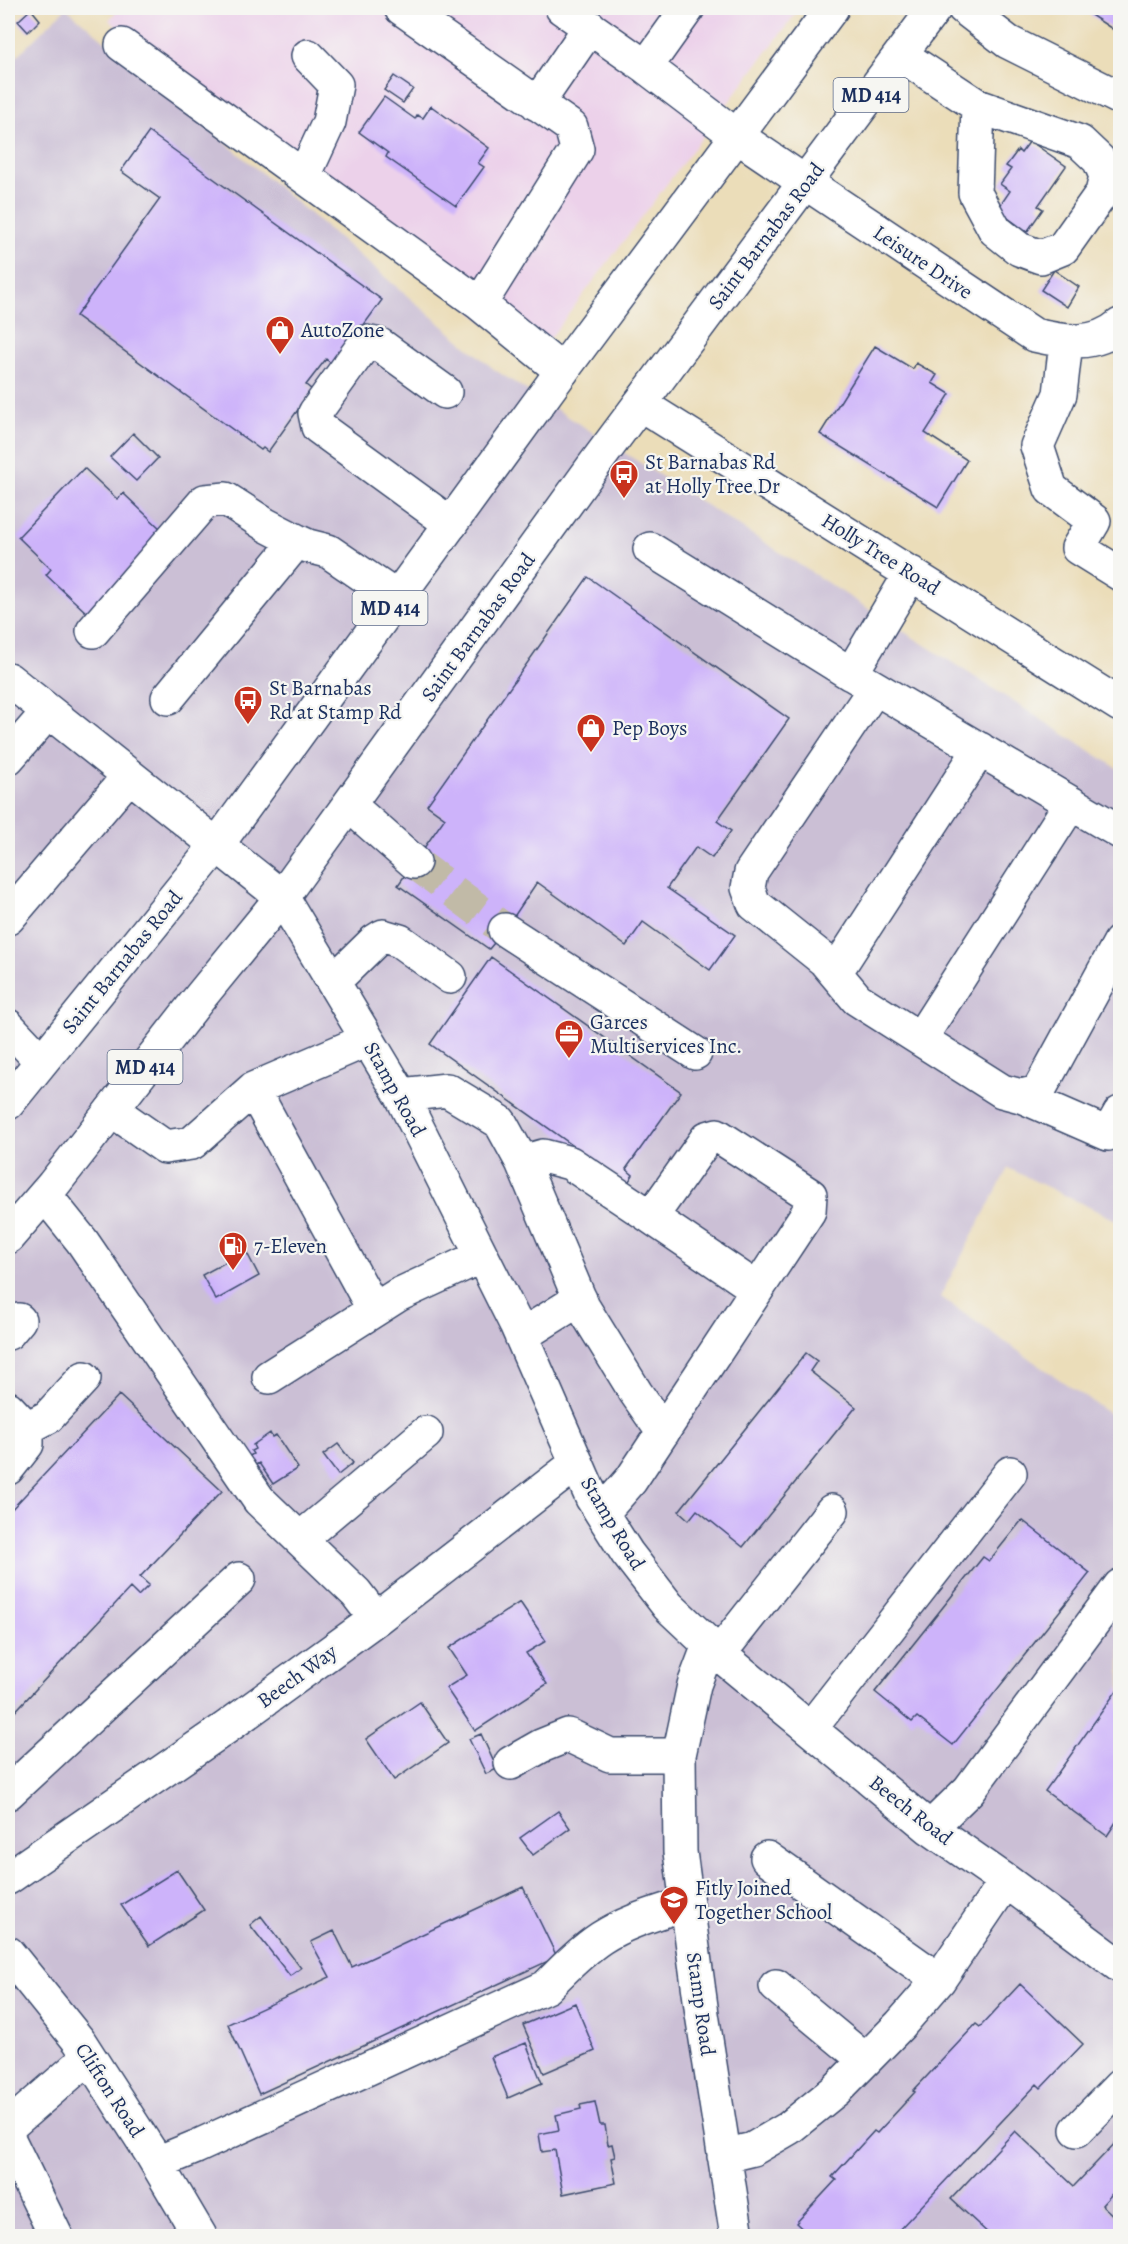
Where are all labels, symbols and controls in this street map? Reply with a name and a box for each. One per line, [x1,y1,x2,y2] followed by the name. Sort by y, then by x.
[834,78,908,112] road number: MD 414
[701,156,831,315] street label: Saint Barnabas Road
[868,218,978,306] street label: Leisure Drive
[264,314,296,356] shop icon: AutoZone
[300,316,384,344] place label: AutoZone
[645,448,780,500] place label: St Barnabas Rd at Holly Tree Dr
[608,458,640,500] bus stop icon: St Barnabas Rd at Holly Tree Dr
[816,506,946,602] street label: Holly Tree Road
[415,546,542,707] street label: Saint Barnabas Road
[352,591,428,625] road number: MD 414
[269,674,402,726] place label: St Barnabas Rd at Stamp Rd
[232,684,264,726] bus stop icon: St Barnabas Rd at Stamp Rd
[575,712,607,754] shop icon: Pep Boys
[612,714,688,742] place label: Pep Boys
[55,884,189,1040] street label: Saint Barnabas Road
[590,1008,742,1060] place label: Garces Multiservices Inc.
[553,1018,585,1060] office icon: Garces Multiservices Inc.
[357,1037,433,1142] street label: Stamp Road
[108,1050,182,1084] road number: MD 414
[217,1230,249,1272] fuel station icon: 7-Eleven
[254,1232,327,1260] place label: 7-Eleven
[574,1471,652,1576] street label: Stamp Road
[252,1637,343,1714] street label: Beech Way
[863,1768,959,1852] street label: Beech Road
[695,1874,832,1926] place label: Fitly Joined Together School
[658,1884,690,1926] school or university icon: Fitly Joined Together School
[680,1950,722,2058] street label: Stamp Road
[69,2037,151,2143] street label: Clifton Road

